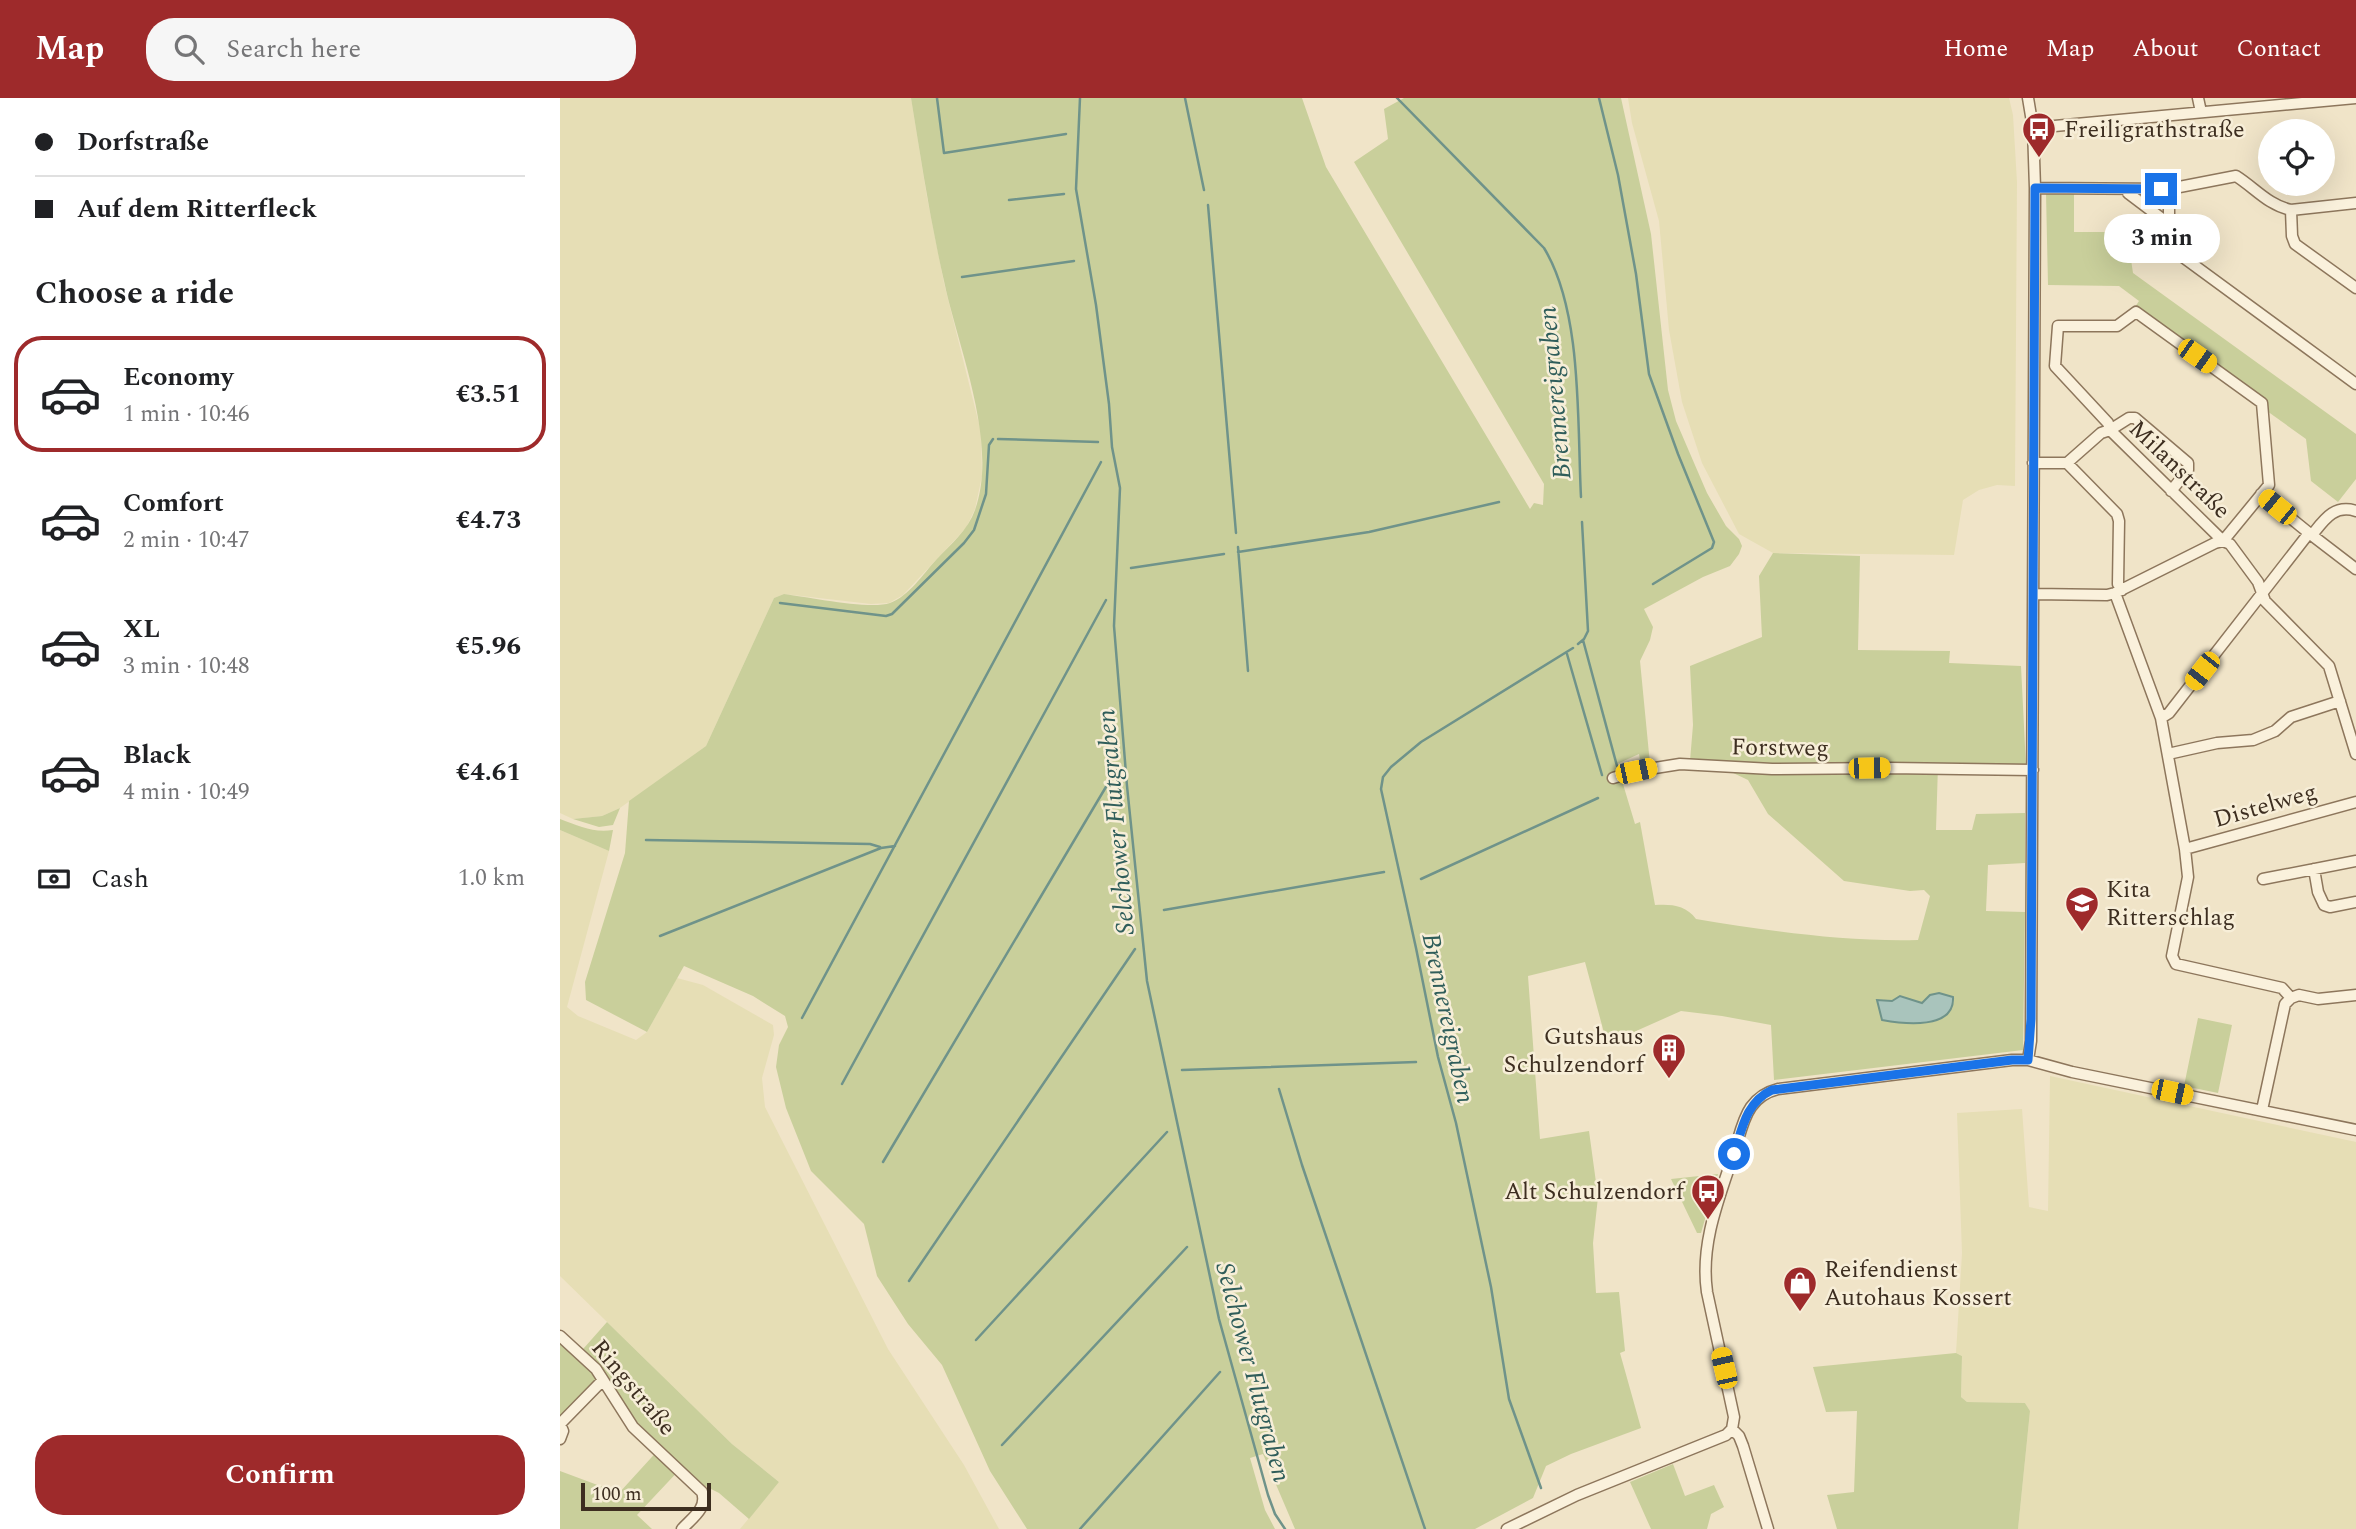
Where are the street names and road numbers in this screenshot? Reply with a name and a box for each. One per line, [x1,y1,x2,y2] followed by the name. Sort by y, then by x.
[2120,412,2238,528] street label: Milanstraße
[1731,729,1829,767] street label: Forstweg
[2209,774,2321,838] street label: Distelweg
[582,1331,684,1444] street label: Ringstraße

